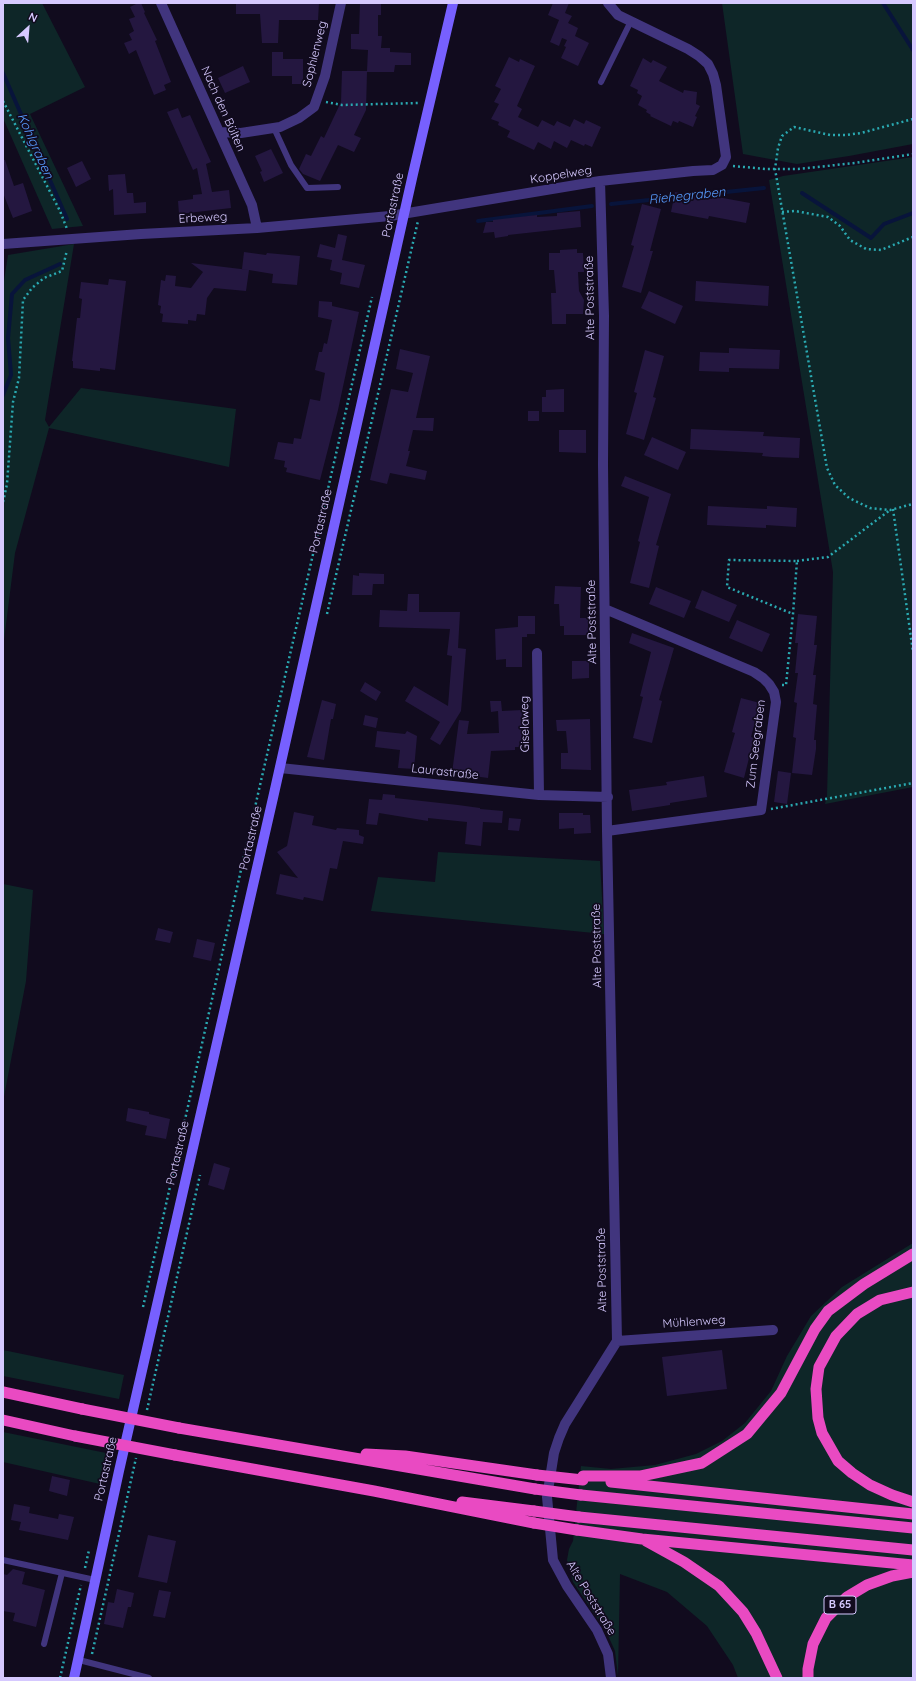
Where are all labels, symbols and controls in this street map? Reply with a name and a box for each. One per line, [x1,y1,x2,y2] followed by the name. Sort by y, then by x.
[8,8,48,48] north arrow
[27,9,40,25] text: N
[300,19,330,89] street label: Sophienweg
[198,64,248,154] street label: Nach den Bülten
[14,111,56,181] water label: Kohlgraben
[529,163,593,187] street label: Koppelweg
[379,171,407,239] street label: Portastraße
[648,184,726,208] water label: Riehegraben
[178,210,228,226] street label: Erbeweg
[582,256,598,340] street label: Alte Poststraße
[307,487,335,555] street label: Portastraße
[584,580,600,664] street label: Alte Poststraße
[517,696,533,752] street label: Giselaweg
[743,699,769,789] street label: Zum Seegraben
[411,761,479,783] street label: Laurastraße
[237,804,265,872] street label: Portastraße
[589,904,605,988] street label: Alte Poststraße
[164,1119,192,1187] street label: Portastraße
[594,1228,610,1312] street label: Alte Poststraße
[662,1313,726,1331] street label: Mühlenweg
[92,1435,120,1503] street label: Portastraße
[563,1558,619,1638] street label: Alte Poststraße
[824,1596,856,1614] road number: B 65

